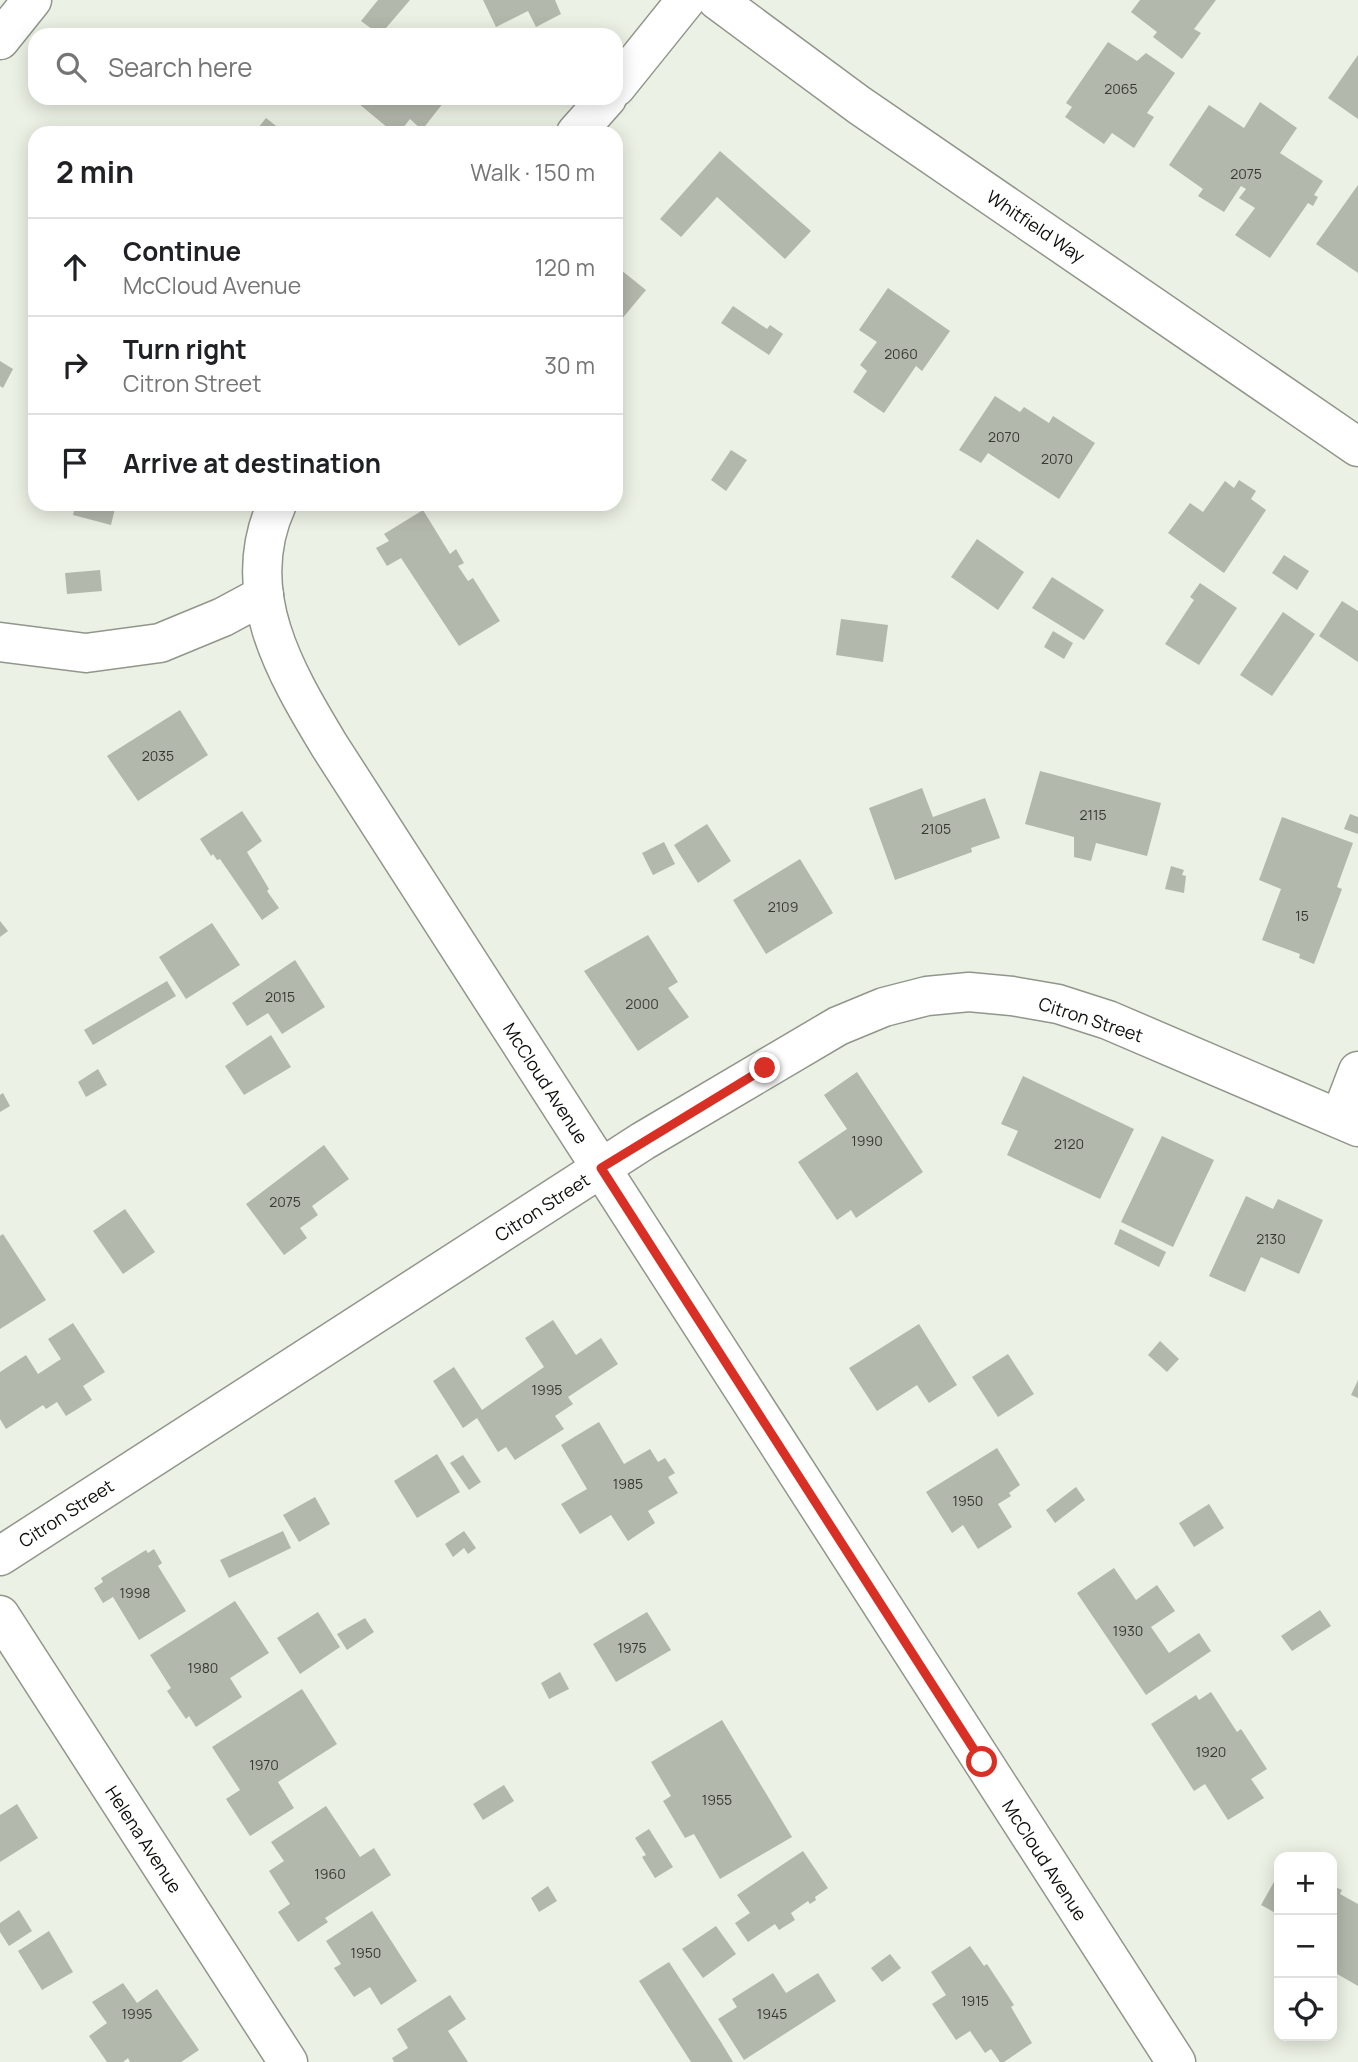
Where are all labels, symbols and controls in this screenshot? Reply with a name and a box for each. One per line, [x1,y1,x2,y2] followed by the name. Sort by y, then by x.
[28,28,623,105] search box
[52,48,90,86] icon: search
[108,49,253,85] text: Search here
[1104,79,1138,98] house number: 2065
[56,151,134,192] text: 2 min
[470,156,595,188] text: Walk · 150 m
[1230,164,1262,183] house number: 2075
[982,184,1090,268] street label: Whitfield Way
[123,233,241,269] text: Continue
[56,248,94,286] icon: ahead
[535,251,595,283] text: 120 m
[123,269,301,301] text: McCloud Avenue
[123,331,247,367] text: Turn right
[884,344,918,363] house number: 2060
[56,346,94,384] icon: right
[544,349,595,381] text: 30 m
[123,367,262,399] text: Citron Street
[988,427,1020,446] house number: 2070
[56,444,94,482] icon: arrive
[123,445,381,481] text: Arrive at destination
[1041,449,1073,468] house number: 2070
[142,746,174,765] house number: 2035
[1080,805,1107,824] house number: 2115
[921,819,951,838] house number: 2105
[768,897,798,916] house number: 2109
[1295,906,1309,925] house number: 15
[265,987,295,1006] house number: 2015
[1036,991,1146,1047] street label: Citron Street
[625,994,659,1013] house number: 2000
[498,1018,594,1148] street label: McCloud Avenue
[749,1052,780,1083] route end
[851,1131,883,1150] house number: 1990
[1054,1134,1084,1153] house number: 2120
[490,1167,594,1247] street label: Citron Street
[269,1192,301,1211] house number: 2075
[1256,1229,1286,1248] house number: 2130
[532,1380,562,1399] house number: 1995
[14,1473,118,1553] street label: Citron Street
[613,1474,643,1493] house number: 1985
[953,1491,983,1510] house number: 1950
[120,1583,150,1602] house number: 1998
[1113,1621,1143,1640] house number: 1930
[617,1638,647,1657] house number: 1975
[188,1658,218,1677] house number: 1980
[1196,1742,1226,1761] house number: 1920
[966,1746,997,1777] route start
[249,1755,279,1774] house number: 1970
[100,1781,188,1897] street label: Helena Avenue
[702,1790,732,1809] house number: 1955
[997,1795,1093,1925] street label: McCloud Avenue
[1274,1852,1337,2041] map controls
[1274,1852,1337,1915] button: +
[314,1864,346,1883] house number: 1960
[1274,1915,1337,1978] button: −
[351,1943,381,1962] house number: 1950
[1274,1978,1337,2041] button: locate
[961,1991,989,2010] house number: 1915
[122,2004,152,2023] house number: 1995
[757,2004,787,2023] house number: 1945

